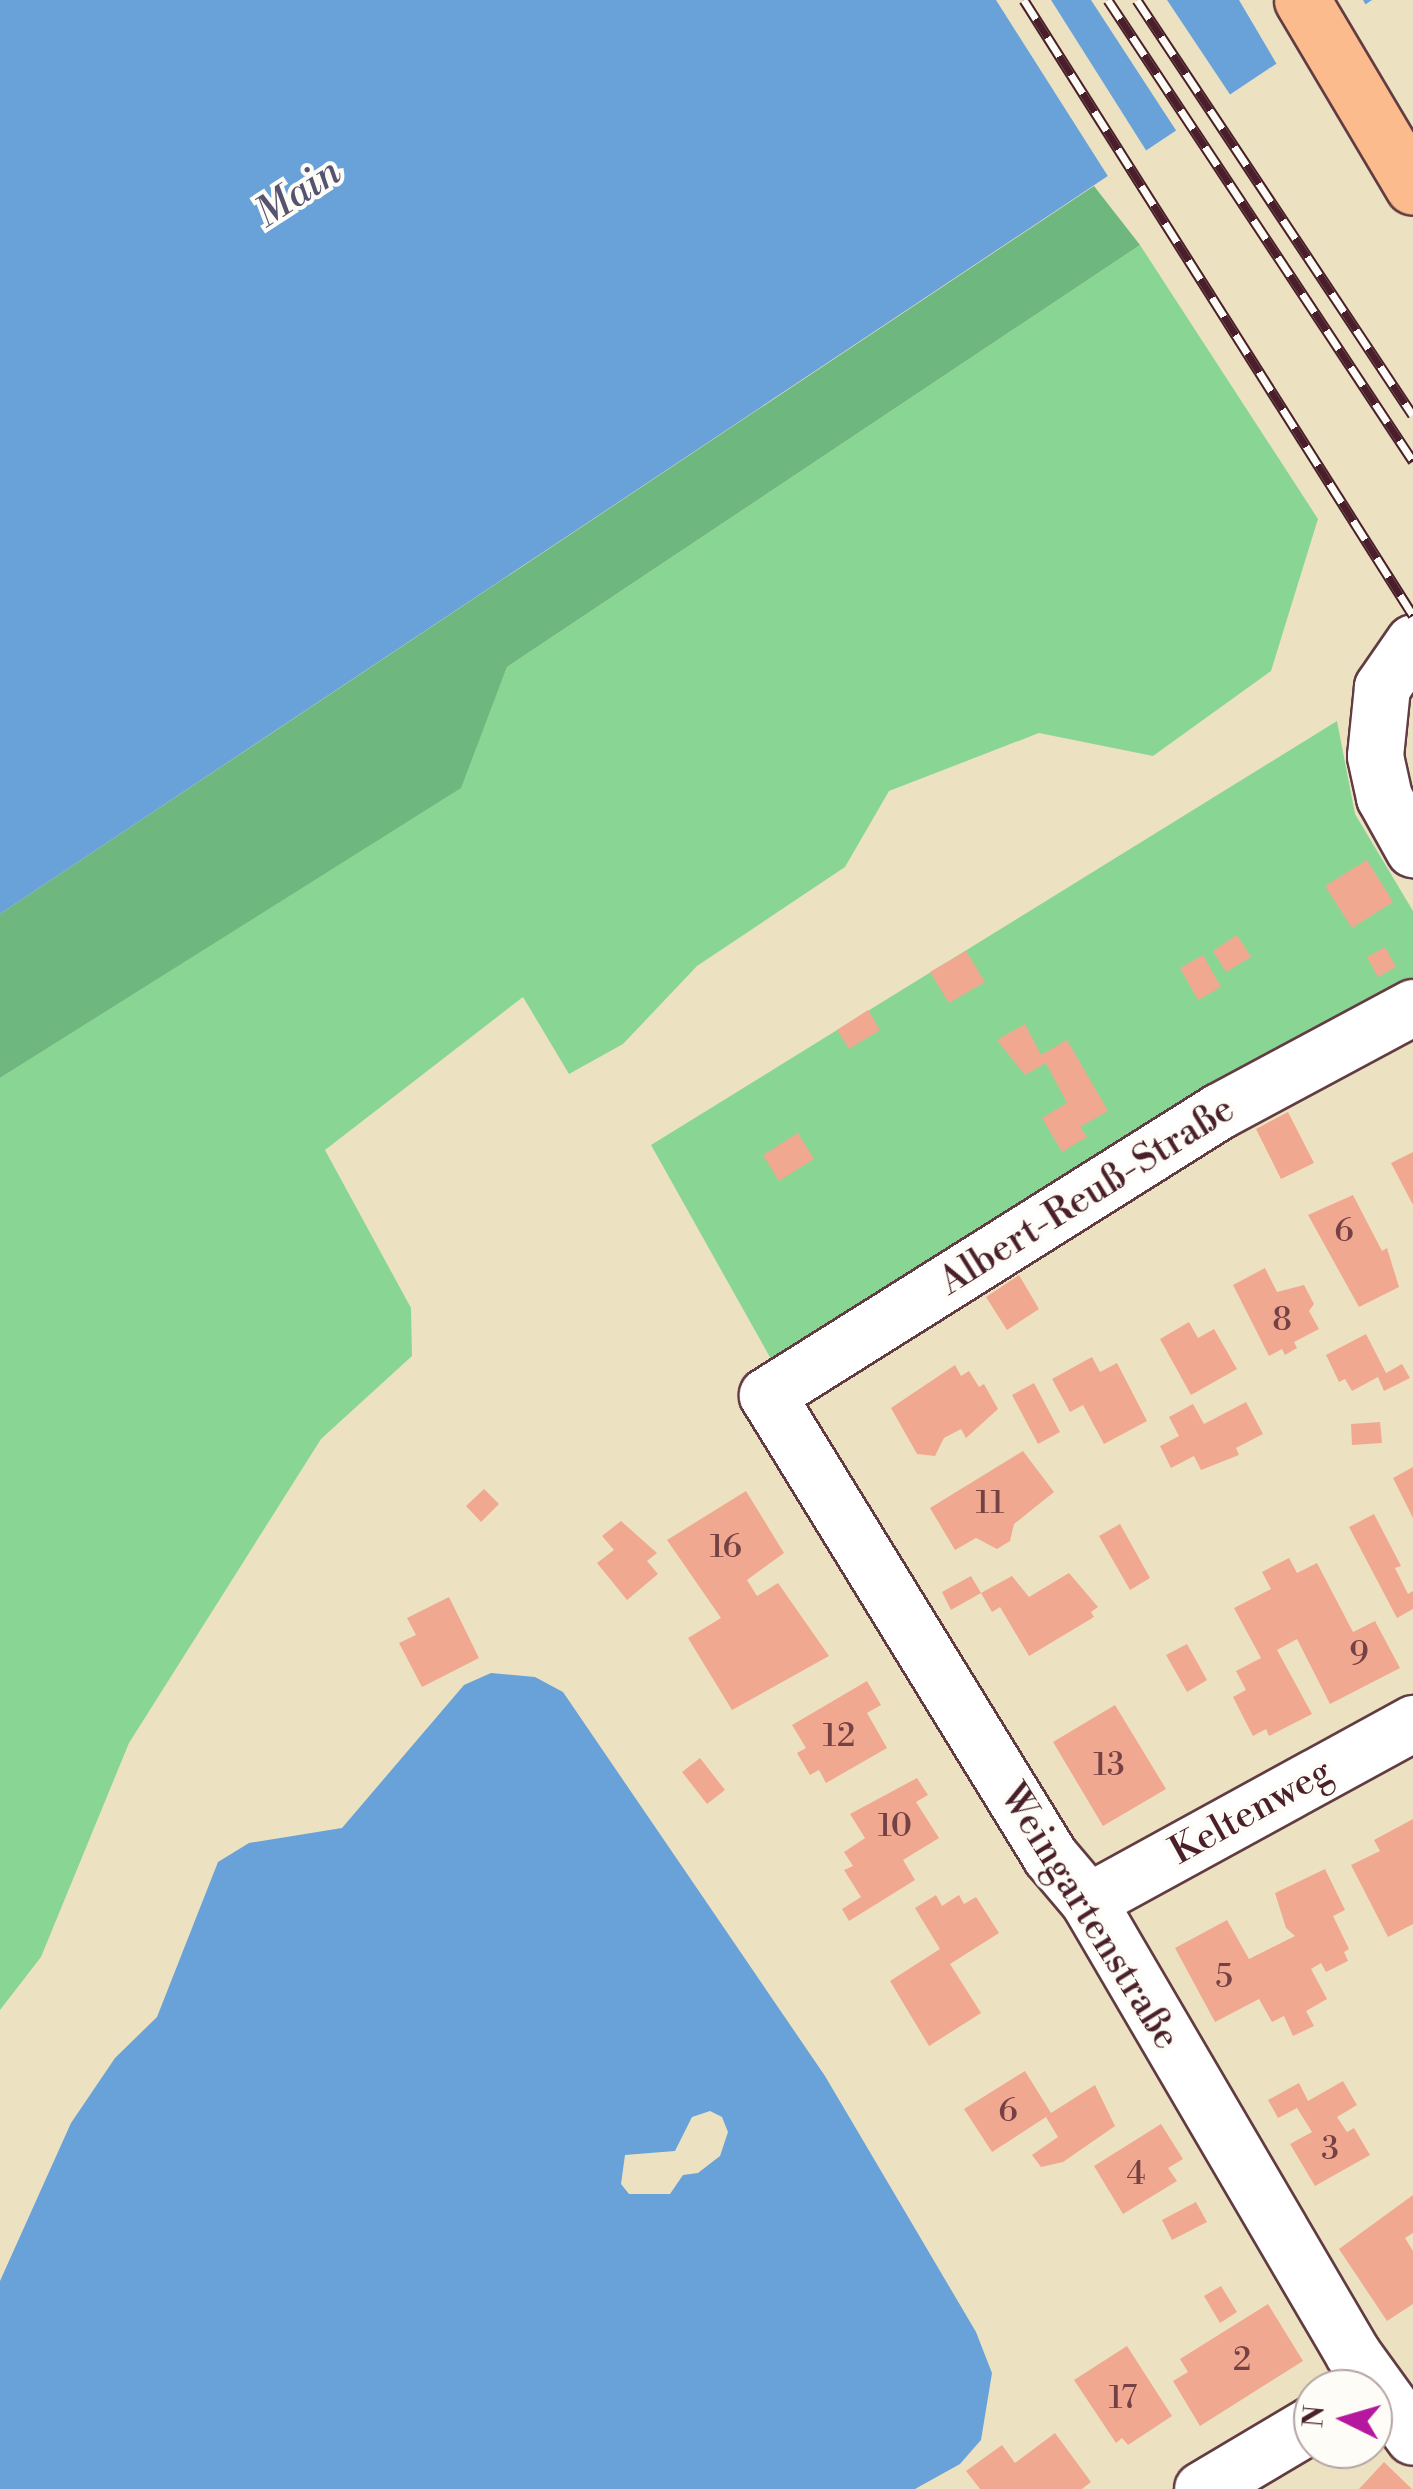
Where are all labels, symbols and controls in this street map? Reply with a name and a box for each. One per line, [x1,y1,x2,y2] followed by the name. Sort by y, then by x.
[246,148,350,238] water label: Main
[931,1087,1243,1305] street label: Albert-Reuß-Straße
[1334,1212,1354,1250] house number: 6
[1272,1301,1292,1339] house number: 8
[976,1484,1004,1522] house number: 11
[710,1528,742,1566] house number: 16
[1349,1635,1369,1673] house number: 9
[823,1717,855,1755] house number: 12
[1093,1746,1125,1784] house number: 13
[1162,1749,1340,1875] street label: Keltenweg
[989,1776,1189,2058] street label: Weingartenstraße
[878,1807,912,1845] house number: 10
[1215,1958,1233,1996] house number: 5
[998,2092,1018,2130] house number: 6
[1321,2130,1339,2168] house number: 3
[1126,2155,1146,2193] house number: 4
[1233,2341,1251,2379] house number: 2
[1293,2369,1393,2469] north arrow
[1109,2379,1137,2417] house number: 17
[1296,2404,1333,2429] text: N

